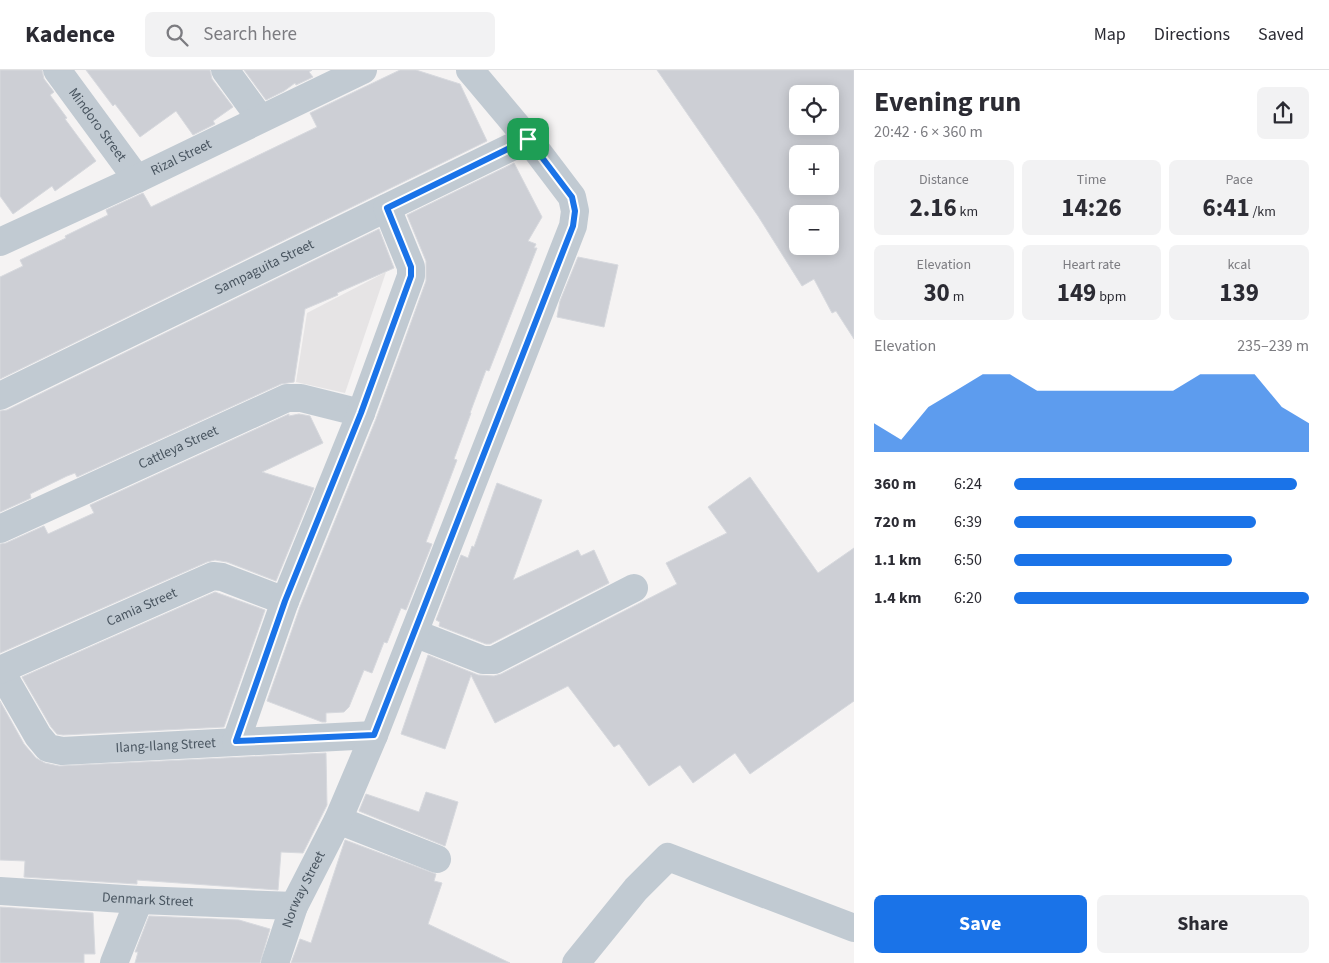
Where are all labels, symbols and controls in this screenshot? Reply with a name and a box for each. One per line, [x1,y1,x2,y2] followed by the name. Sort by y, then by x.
[145,12,495,57] search box
[25,17,115,52] text: Kadence
[163,21,191,49] icon: search
[203,21,297,48] text: Search here
[1094,22,1126,47] text: Map
[1154,22,1230,47] text: Directions
[1258,22,1304,47] text: Saved
[874,82,1021,122] text: Evening run
[63,84,131,166] street label: Mindoro Street
[789,85,839,255] map controls
[789,85,839,135] button: locate
[1257,87,1309,139] button: share
[507,118,549,160] pin
[874,121,983,143] text: 20:42 · 6 × 360 m
[514,125,542,153] icon: arrive
[147,134,215,181] street label: Rizal Street
[789,145,839,195] button: +
[919,170,969,190] text: Distance
[1077,170,1106,190] text: Time
[1225,170,1253,190] text: Pace
[910,190,957,226] text: 2.16
[1061,190,1122,226] text: 14:26
[1202,190,1250,226] text: 6:41
[957,202,978,222] text: km
[1250,202,1276,222] text: /km
[789,205,839,255] button: −
[211,235,318,300] street label: Sampaguita Street
[917,255,971,275] text: Elevation
[1062,255,1121,275] text: Heart rate
[1227,255,1251,275] text: kcal
[923,275,950,311] text: 30
[1057,275,1096,311] text: 149
[1219,275,1259,311] text: 139
[950,287,964,307] text: m
[1096,287,1126,307] text: bpm
[874,335,936,357] text: Elevation
[1237,335,1309,357] text: 235–239 m
[135,421,222,475] street label: Cattleya Street
[874,473,916,495] text: 360 m
[954,473,982,495] text: 6:24
[874,511,916,533] text: 720 m
[954,511,982,533] text: 6:39
[874,549,921,571] text: 1.1 km
[954,549,982,571] text: 6:50
[103,583,180,632] street label: Camia Street
[874,587,921,609] text: 1.4 km
[954,587,982,609] text: 6:20
[115,733,217,758] street label: Ilang-Ilang Street
[277,847,331,931] street label: Norway Street
[101,888,194,912] street label: Denmark Street
[874,895,1087,953] button: Save
[1097,895,1309,953] button: Share

